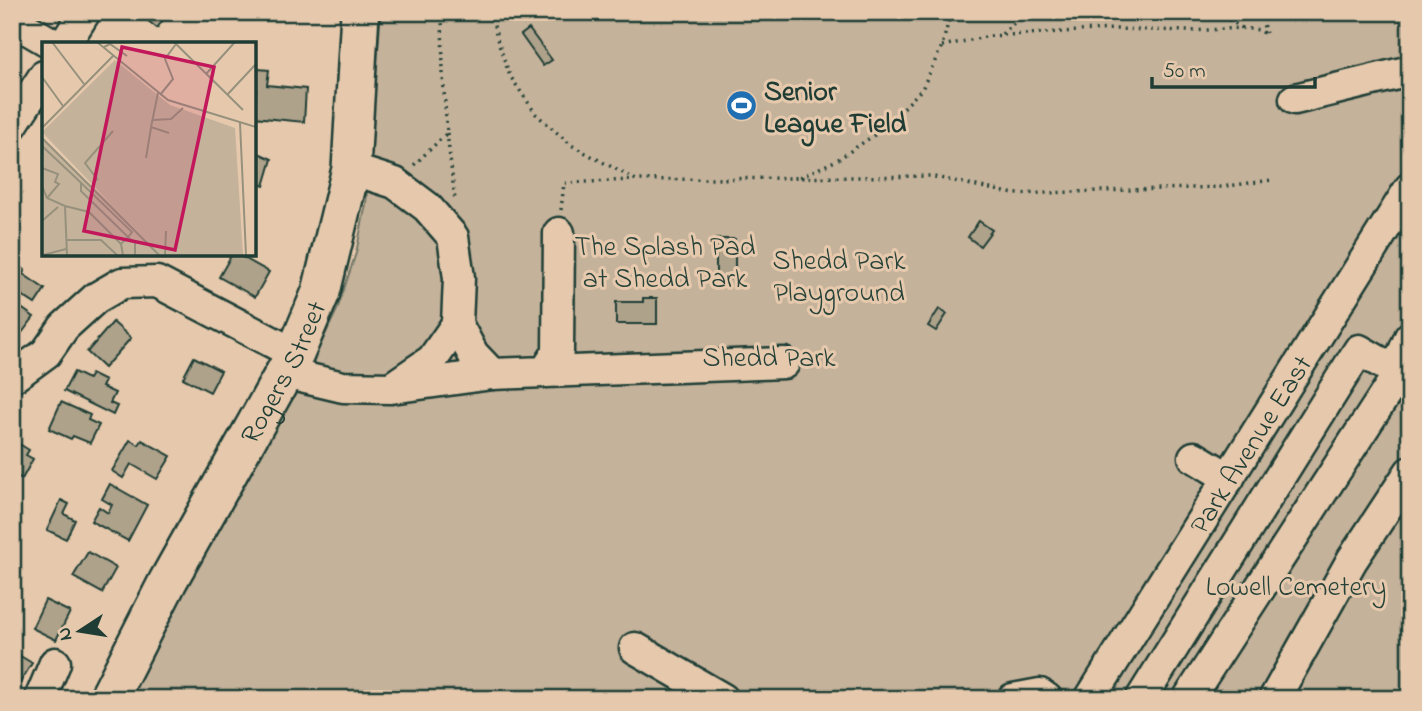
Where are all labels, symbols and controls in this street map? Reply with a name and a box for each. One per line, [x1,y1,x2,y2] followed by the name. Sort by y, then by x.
[42,42,256,256] inset map
[1152,46,1315,90] scale bar
[1163,57,1206,87] text: 50 m
[764,73,907,147] place label: Senior League Field
[724,89,758,123] sports icon: Senior League Field
[574,228,756,301] park label: The Splash Pad at Shedd Park
[773,242,906,315] park label: Shedd Park Playground
[232,295,339,452] street label: Rogers Street
[703,339,836,380] park label: Shedd Park
[1181,348,1324,543] street label: Park Avenue East
[1206,568,1386,609] park label: Lowell Cemetery
[46,596,116,666] north arrow
[51,625,80,643] text: N

